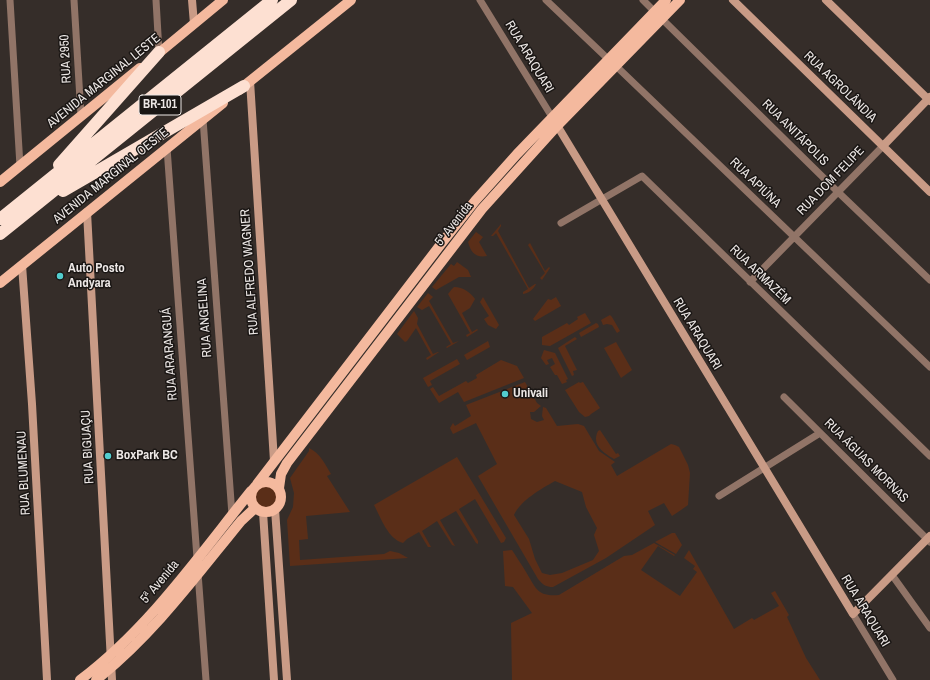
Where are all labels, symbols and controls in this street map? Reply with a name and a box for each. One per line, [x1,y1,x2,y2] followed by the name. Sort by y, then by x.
[501,18,557,96] street label: RUA ARAQUARI
[44,30,164,132] street label: AVENIDA MARGINAL LESTE
[57,34,75,84] street label: RUA 2950
[800,48,880,126] street label: RUA AGROLÂNDIA
[139,95,181,115] road number: BR-101
[759,97,831,169] street label: RUA ANITÁPOLIS
[50,125,172,227] street label: AVENIDA MARGINAL OESTE
[794,143,868,219] street label: RUA DOM FELIPE
[726,155,784,211] street label: RUA APIÚNA
[432,199,476,249] street label: 5ª Avenida
[238,208,262,336] street label: RUA ALFREDO WAGNER
[726,242,794,308] street label: RUA ARMAZÉM
[68,261,125,292] place label: Auto Posto Andyara
[55,271,65,281] marker: Auto Posto Andyara
[194,278,216,358] street label: RUA ANGELINA
[669,295,725,373] street label: RUA ARAQUARI
[159,307,181,401] street label: RUA ARARANGUÁ
[513,386,548,402] place label: Univali
[500,389,510,399] marker: Univali
[78,410,98,484] street label: RUA BIGUAÇU
[821,416,911,506] street label: RUA ÁGUAS MORNAS
[14,430,34,516] street label: RUA BLUMENAU
[116,448,178,464] place label: BoxPark BC
[103,451,113,461] marker: BoxPark BC
[137,557,183,607] street label: 5ª Avenida
[837,572,893,650] street label: RUA ARAQUARI

